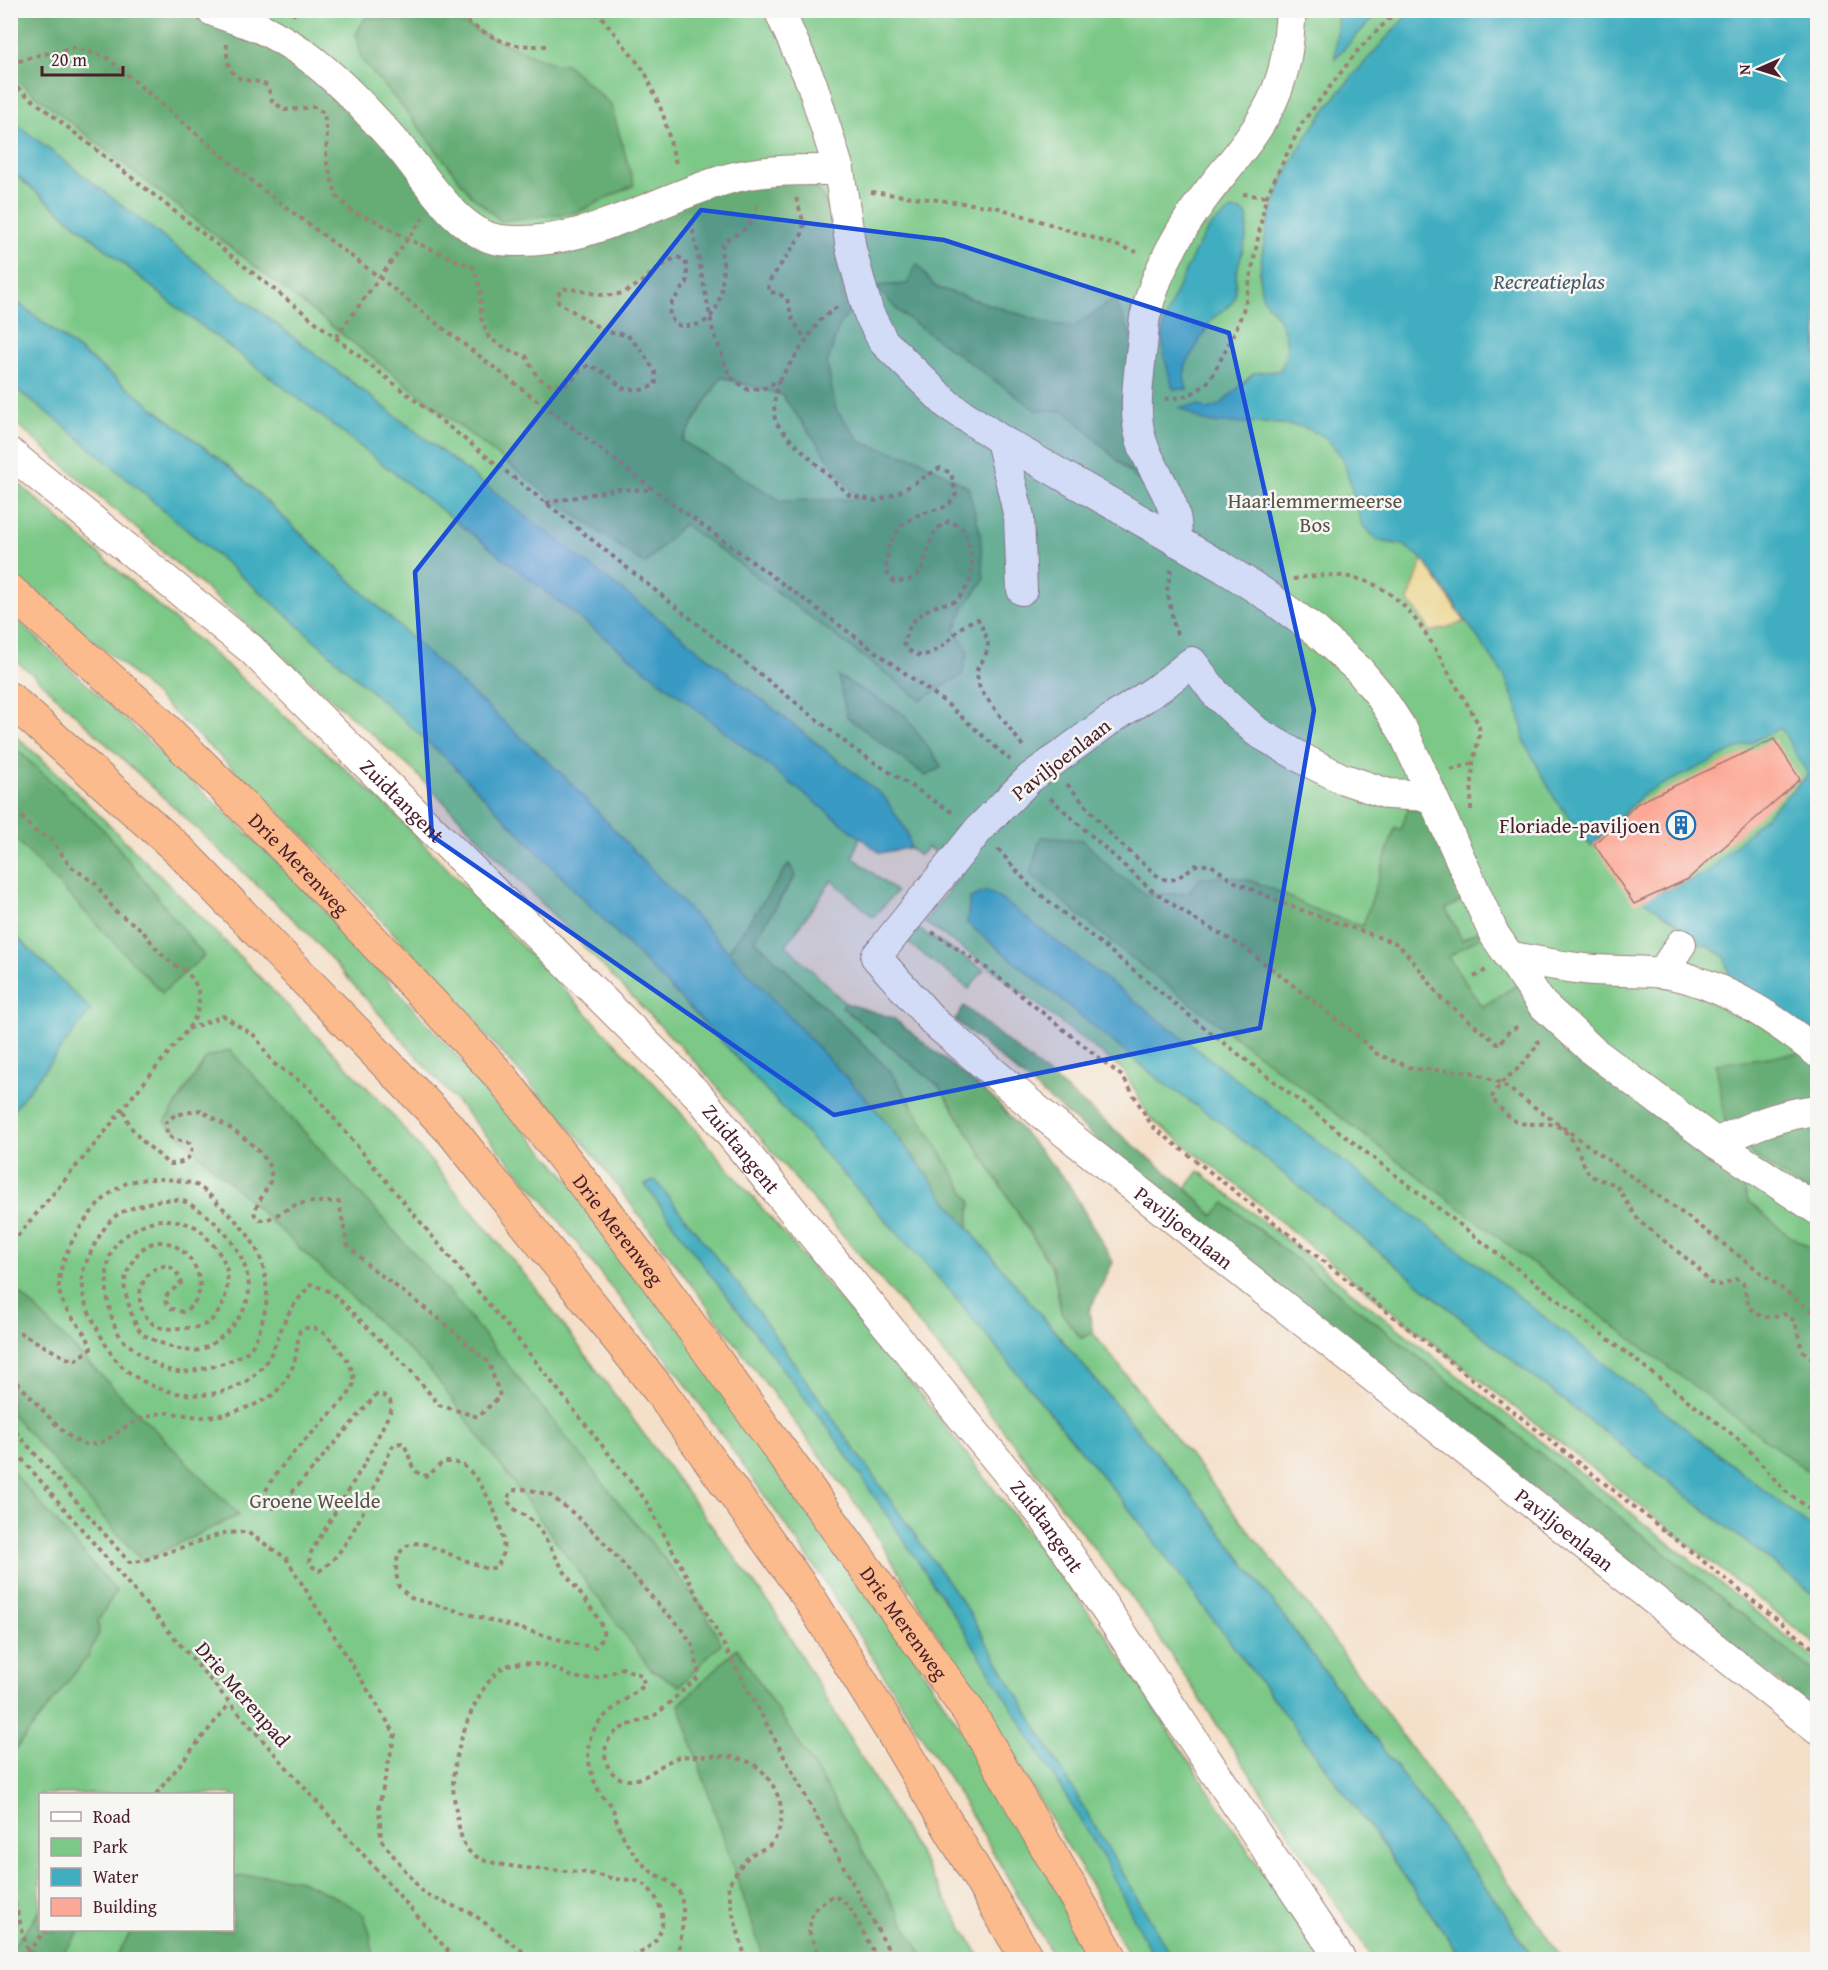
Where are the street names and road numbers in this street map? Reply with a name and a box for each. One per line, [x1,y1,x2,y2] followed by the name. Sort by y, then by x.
[1005,710,1117,808] street label: Paviljoenlaan
[353,751,452,850] street label: Zuidtangent
[242,805,358,923] street label: Drie Merenweg
[695,1096,788,1200] street label: Zuidtangent
[566,1167,672,1292] street label: Drie Merenweg
[1128,1178,1241,1276] street label: Paviljoenlaan
[1003,1472,1092,1579] street label: Zuidtangent
[1509,1480,1621,1578] street label: Paviljoenlaan
[853,1559,956,1686] street label: Drie Merenweg
[188,1634,298,1754] street label: Drie Merenpad

